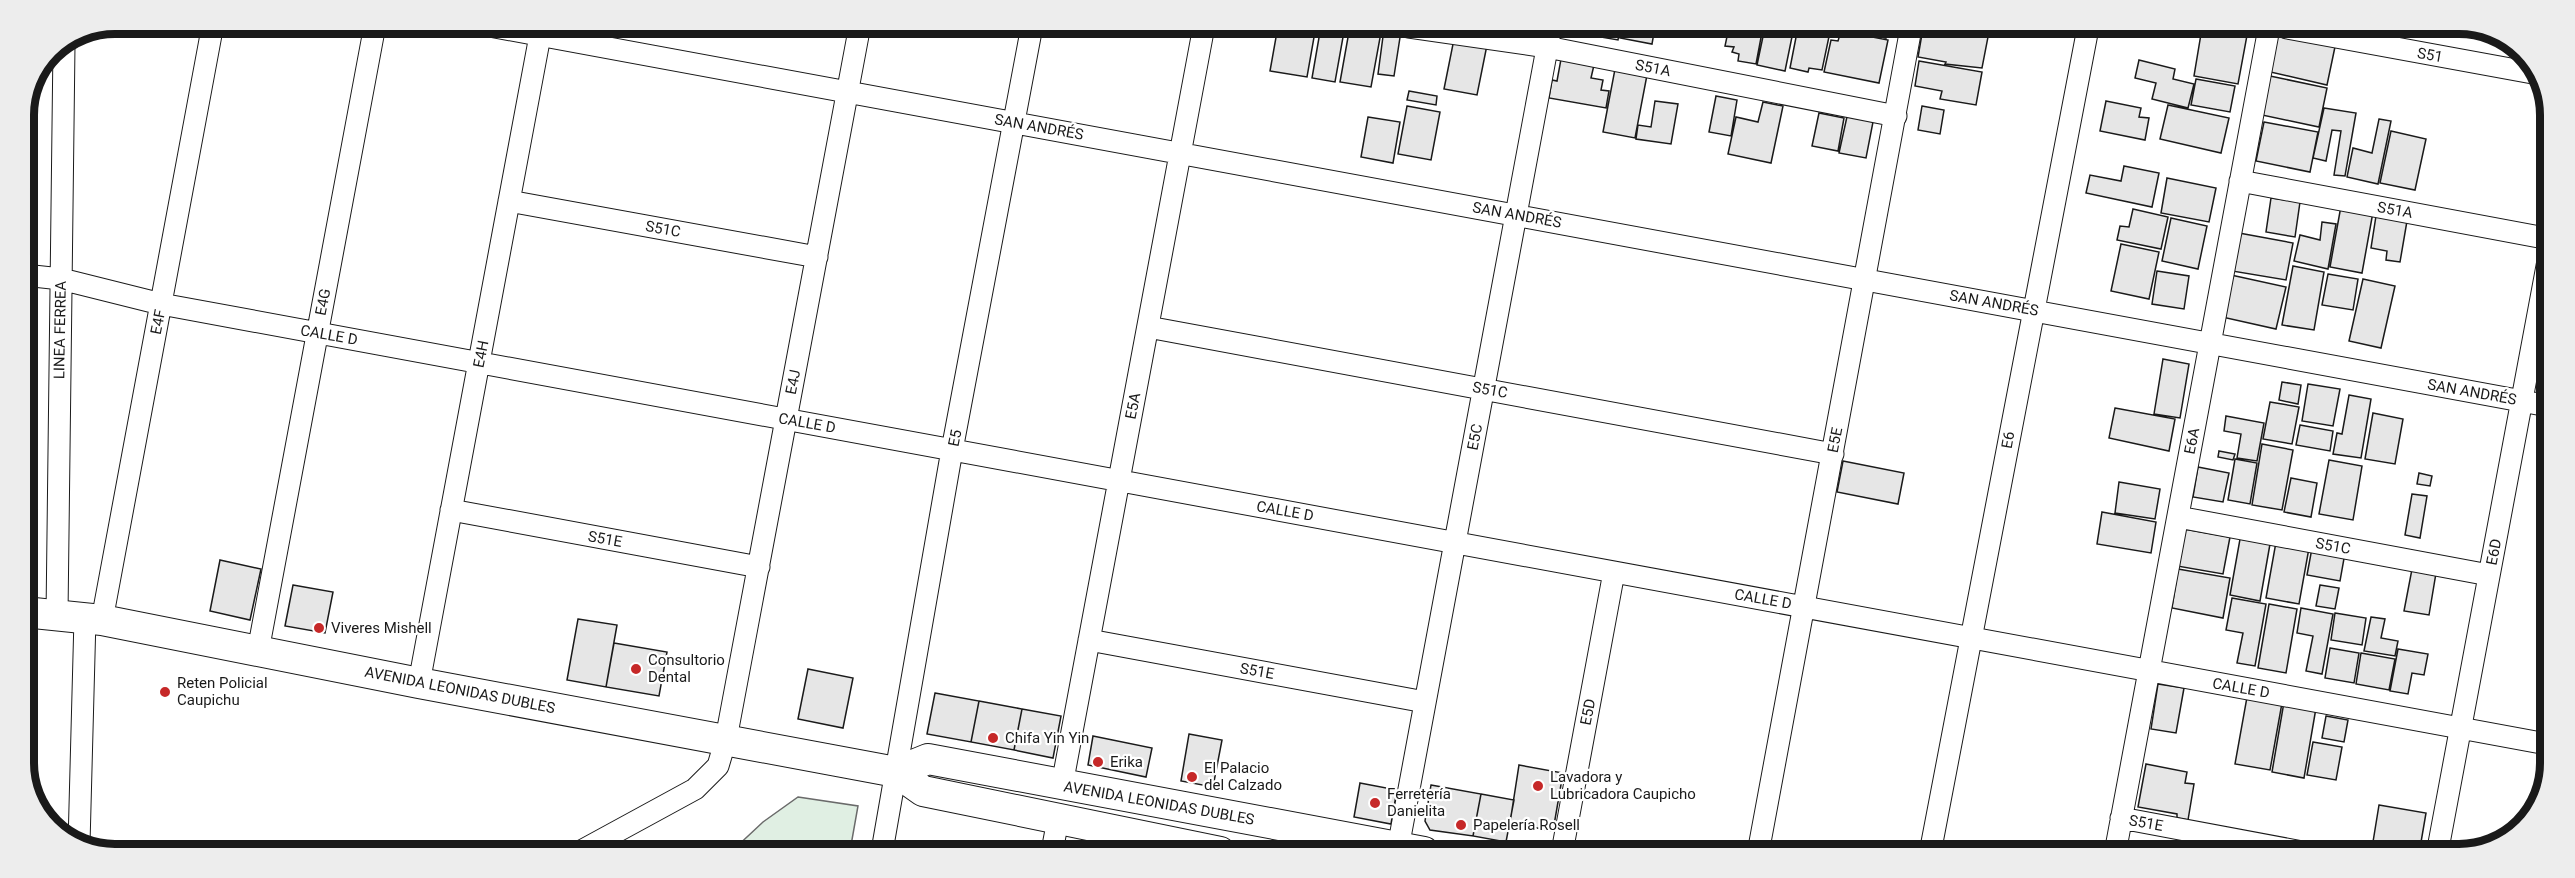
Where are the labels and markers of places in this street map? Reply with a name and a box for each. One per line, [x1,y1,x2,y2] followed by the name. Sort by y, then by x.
[331,619,432,637] place label: Viveres Mishell
[312,621,326,635] marker: Viveres Mishell
[648,651,725,686] place label: Consultorio Dental
[629,662,643,676] marker: Consultorio Dental
[177,674,268,709] place label: Reten Policial Caupichu
[158,685,172,699] marker: Reten Policial Caupichu
[1005,729,1089,747] place label: Chifa Yin Yin
[986,731,1000,745] marker: Chifa Yin Yin
[1110,753,1143,771] place label: Erika
[1091,755,1105,769] marker: Erika
[1204,759,1282,794] place label: El Palacio del Calzado
[1550,768,1696,803] place label: Lavadora y Lubricadora Caupicho
[1185,770,1199,784] marker: El Palacio del Calzado
[1531,779,1545,793] marker: Lavadora y Lubricadora Caupicho
[1387,785,1451,820] place label: Ferretería Danielita
[1368,796,1382,810] marker: Ferretería Danielita
[1473,816,1580,834] place label: Papelería Rosell
[1454,818,1468,832] marker: Papelería Rosell

